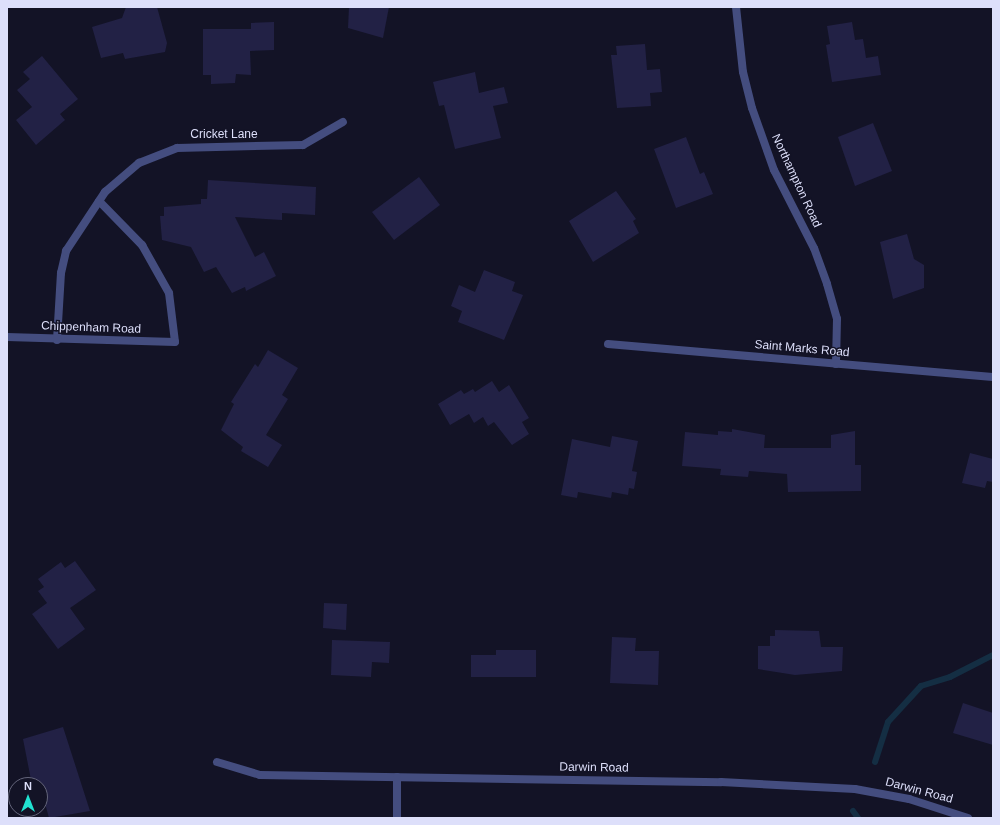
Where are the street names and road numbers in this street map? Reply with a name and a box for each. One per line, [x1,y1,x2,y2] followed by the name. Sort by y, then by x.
[190,128,258,142] street label: Cricket Lane
[768,132,824,230] street label: Northampton Road
[41,319,141,337] street label: Chippenham Road
[754,338,850,360] street label: Saint Marks Road
[559,760,629,776] street label: Darwin Road
[884,775,954,807] street label: Darwin Road

